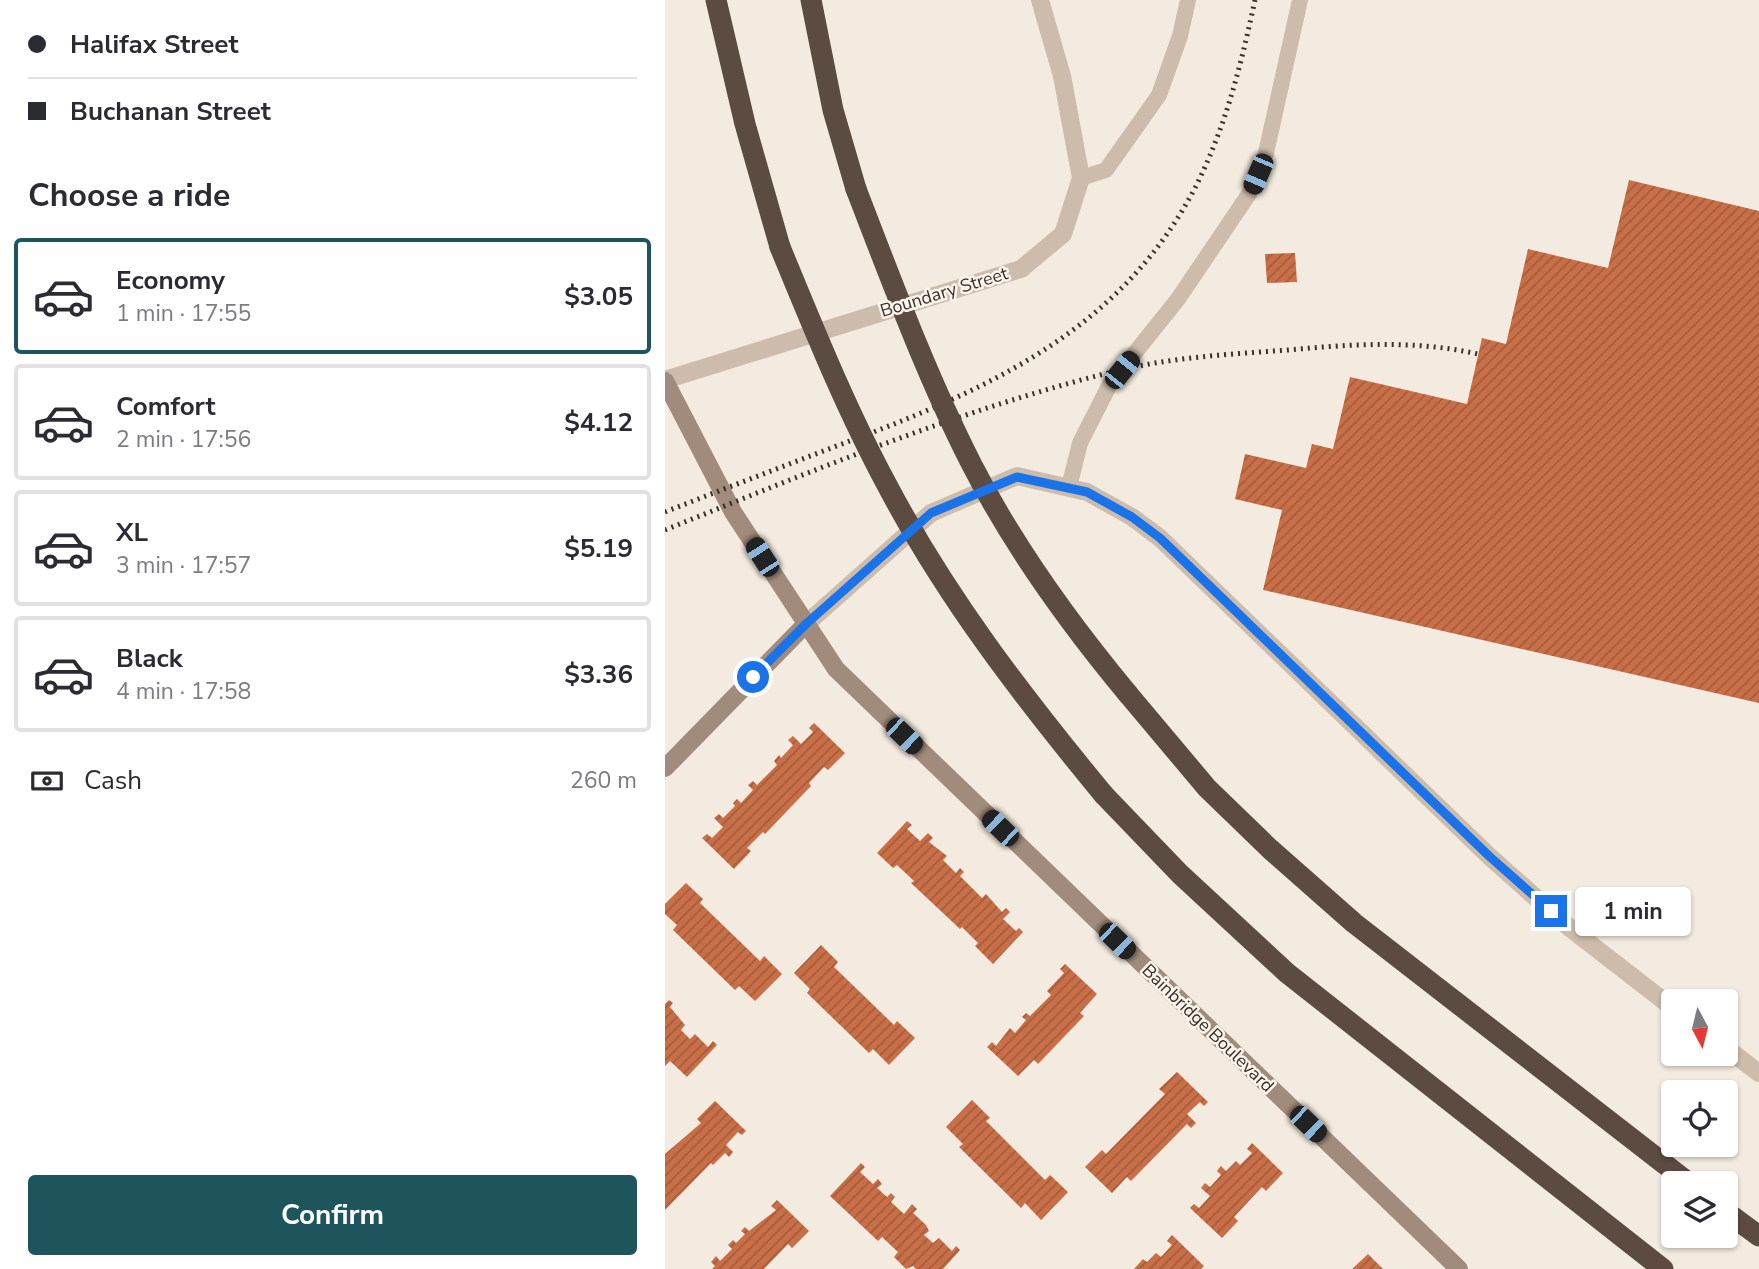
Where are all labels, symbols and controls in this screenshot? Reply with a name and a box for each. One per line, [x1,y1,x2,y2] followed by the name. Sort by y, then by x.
[70,27,238,62] text: Halifax Street
[70,94,271,129] text: Buchanan Street
[1241,151,1276,197] car
[28,174,230,217] text: Choose a ride
[877,261,1012,323] street label: Boundary Street
[116,263,225,298] text: Economy
[32,265,95,328] icon: car
[564,279,633,314] text: $3.05
[116,298,251,329] text: 1 min · 17:55
[1101,347,1144,393] car
[116,389,216,424] text: Comfort
[32,391,95,454] icon: car
[564,405,633,440] text: $4.12
[116,424,251,455] text: 2 min · 17:56
[116,515,148,550] text: XL
[32,517,95,580] icon: car
[564,531,633,566] text: $5.19
[742,534,783,580] car
[116,550,251,581] text: 3 min · 17:57
[116,641,183,676] text: Black
[32,643,95,706] icon: car
[564,657,633,692] text: $3.36
[737,661,769,693] route start
[116,676,251,707] text: 4 min · 17:58
[882,714,927,758] car
[28,762,66,800] icon: cash
[84,763,142,798] text: Cash
[570,765,637,796] text: 260 m
[978,806,1023,850] car
[1575,886,1691,936] callout: 1 min
[1535,895,1567,927] route end
[1603,896,1663,927] text: 1 min
[1095,919,1140,963] car
[1137,959,1279,1097] street label: Bainbridge Boulevard
[1661,989,1738,1066] north arrow
[1661,989,1738,1248] map controls
[1661,1080,1738,1157] button: locate
[1286,1102,1331,1146] car
[1661,1171,1738,1248] button: layers
[28,1175,637,1255] button: Confirm

